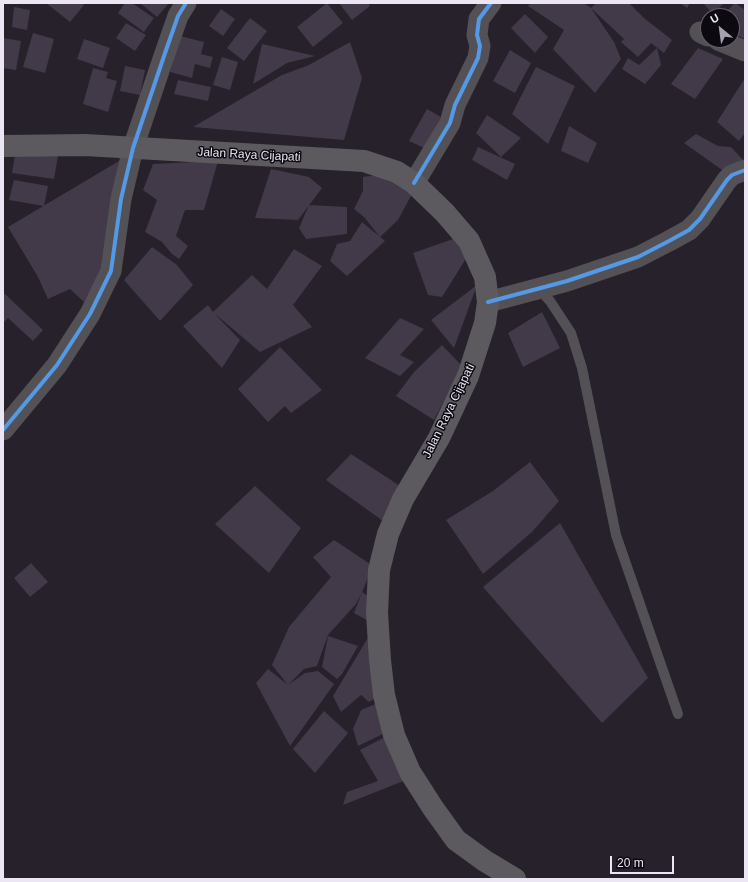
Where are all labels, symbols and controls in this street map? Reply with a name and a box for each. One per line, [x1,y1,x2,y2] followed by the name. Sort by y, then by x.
[700,8,740,48] north arrow
[708,11,721,26] text: U
[197,145,301,165] street label: Jalan Raya Cijapati
[420,361,478,461] street label: Jalan Raya Cijapati
[612,848,676,874] scale bar
[617,856,644,870] text: 20 m

